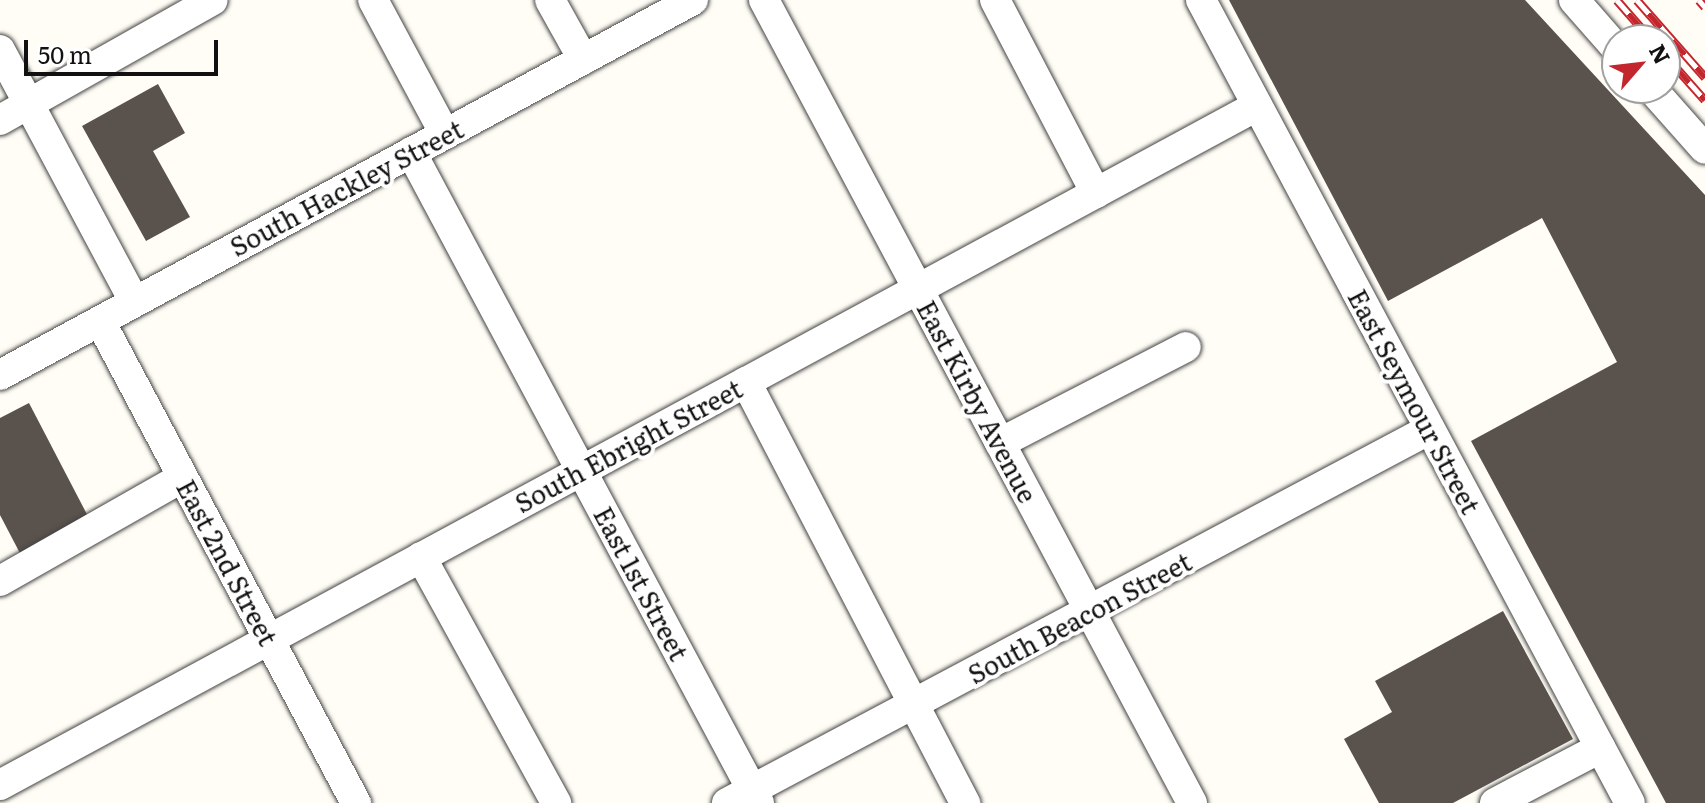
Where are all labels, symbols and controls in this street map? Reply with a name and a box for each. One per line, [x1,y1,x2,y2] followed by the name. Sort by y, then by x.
[28,24,222,74] scale bar
[1601,24,1681,104] north arrow
[38,36,92,71] text: 50 m
[1642,38,1680,69] text: N
[224,112,468,262] street label: South Hackley Street
[1343,283,1487,519] street label: East Seymour Street
[912,295,1044,507] street label: East Kirby Avenue
[509,372,747,518] street label: South Ebright Street
[171,474,285,650] street label: East 2nd Street
[588,501,696,665] street label: East 1st Street
[962,545,1196,689] street label: South Beacon Street

